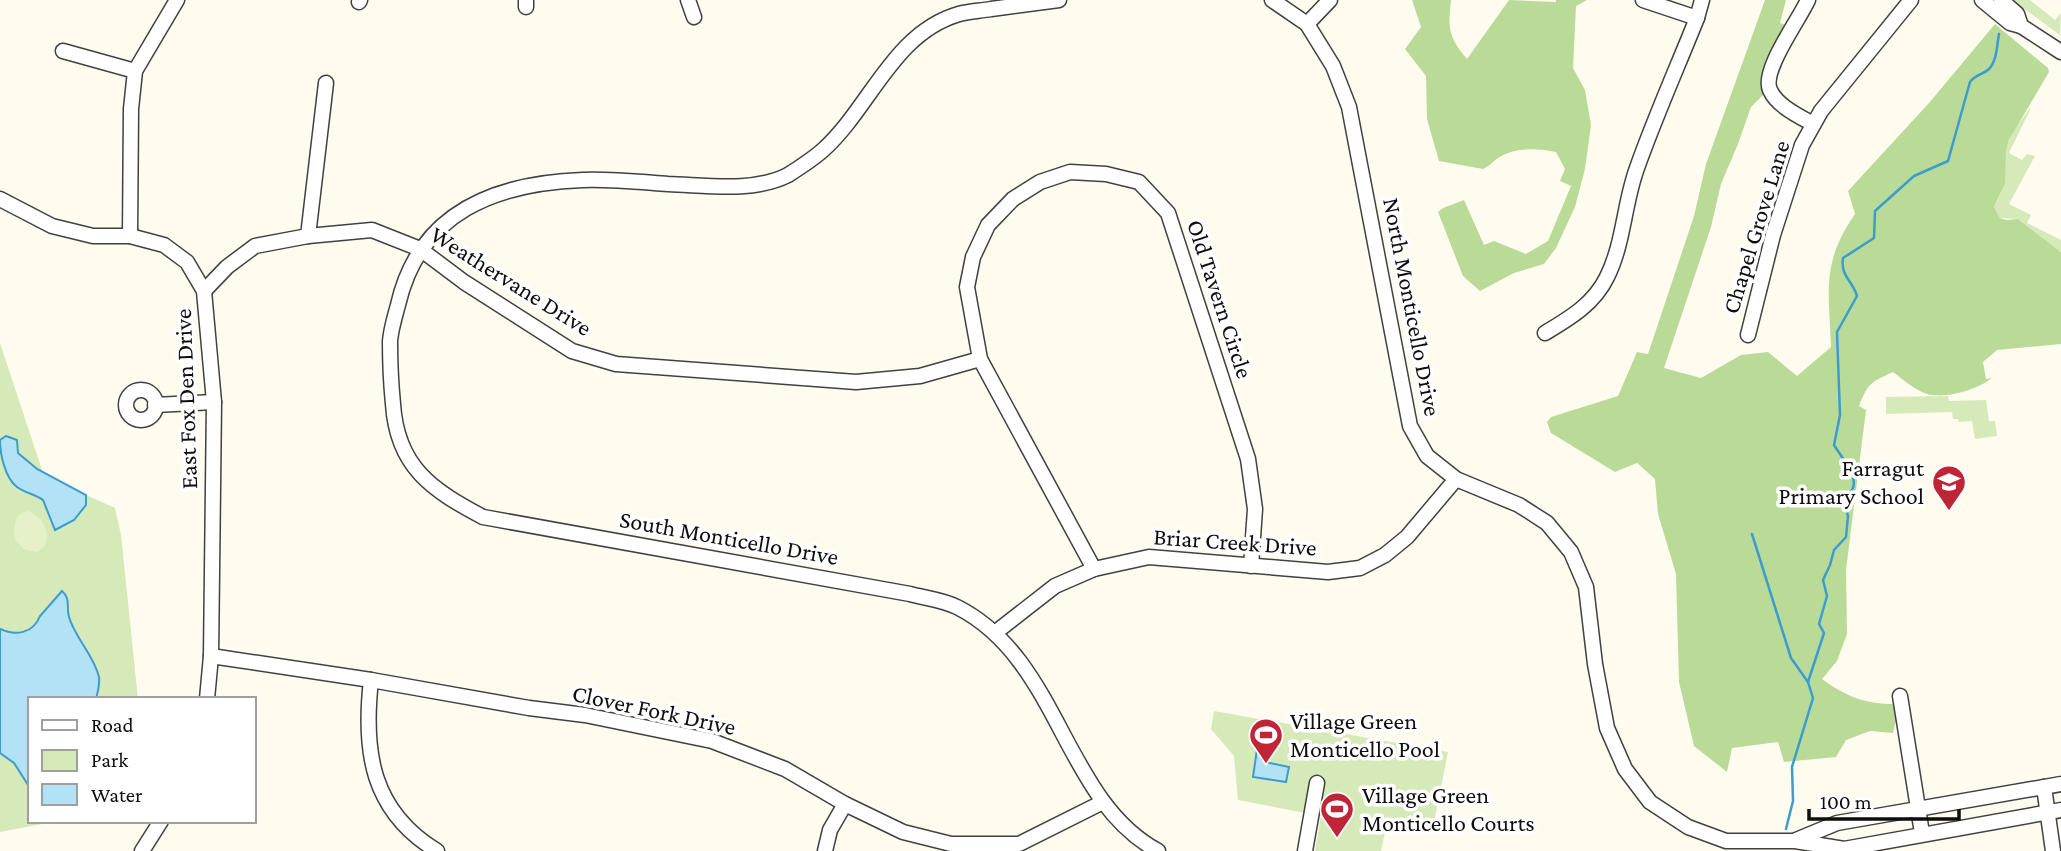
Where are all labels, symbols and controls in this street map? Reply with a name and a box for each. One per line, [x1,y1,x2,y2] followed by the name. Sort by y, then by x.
[1716,137,1795,317] street label: Chapel Grove Lane
[1378,195,1447,418] street label: North Monticello Drive
[1182,216,1259,382] street label: Old Tavern Circle
[426,220,597,341] street label: Weathervane Drive
[169,308,202,490] street label: East Fox Den Drive
[1779,454,1925,509] place label: Farragut Primary School
[1930,463,1968,512] school or university icon: Farragut Primary School
[618,505,841,570] street label: South Monticello Drive
[1153,522,1318,561] street label: Briar Creek Drive
[570,679,738,740] street label: Clover Fork Drive
[28,697,256,823] legend
[1290,707,1440,762] place label: Village Green Monticello Pool
[91,713,134,737] text: Road
[1247,716,1285,765] sports icon: Village Green Monticello Pool
[91,748,128,772] text: Park
[1809,778,1960,822] scale bar
[1362,781,1535,836] place label: Village Green Monticello Courts
[91,783,143,807] text: Water
[1318,790,1356,839] sports icon: Village Green Monticello Courts
[1820,790,1872,814] text: 100 m

